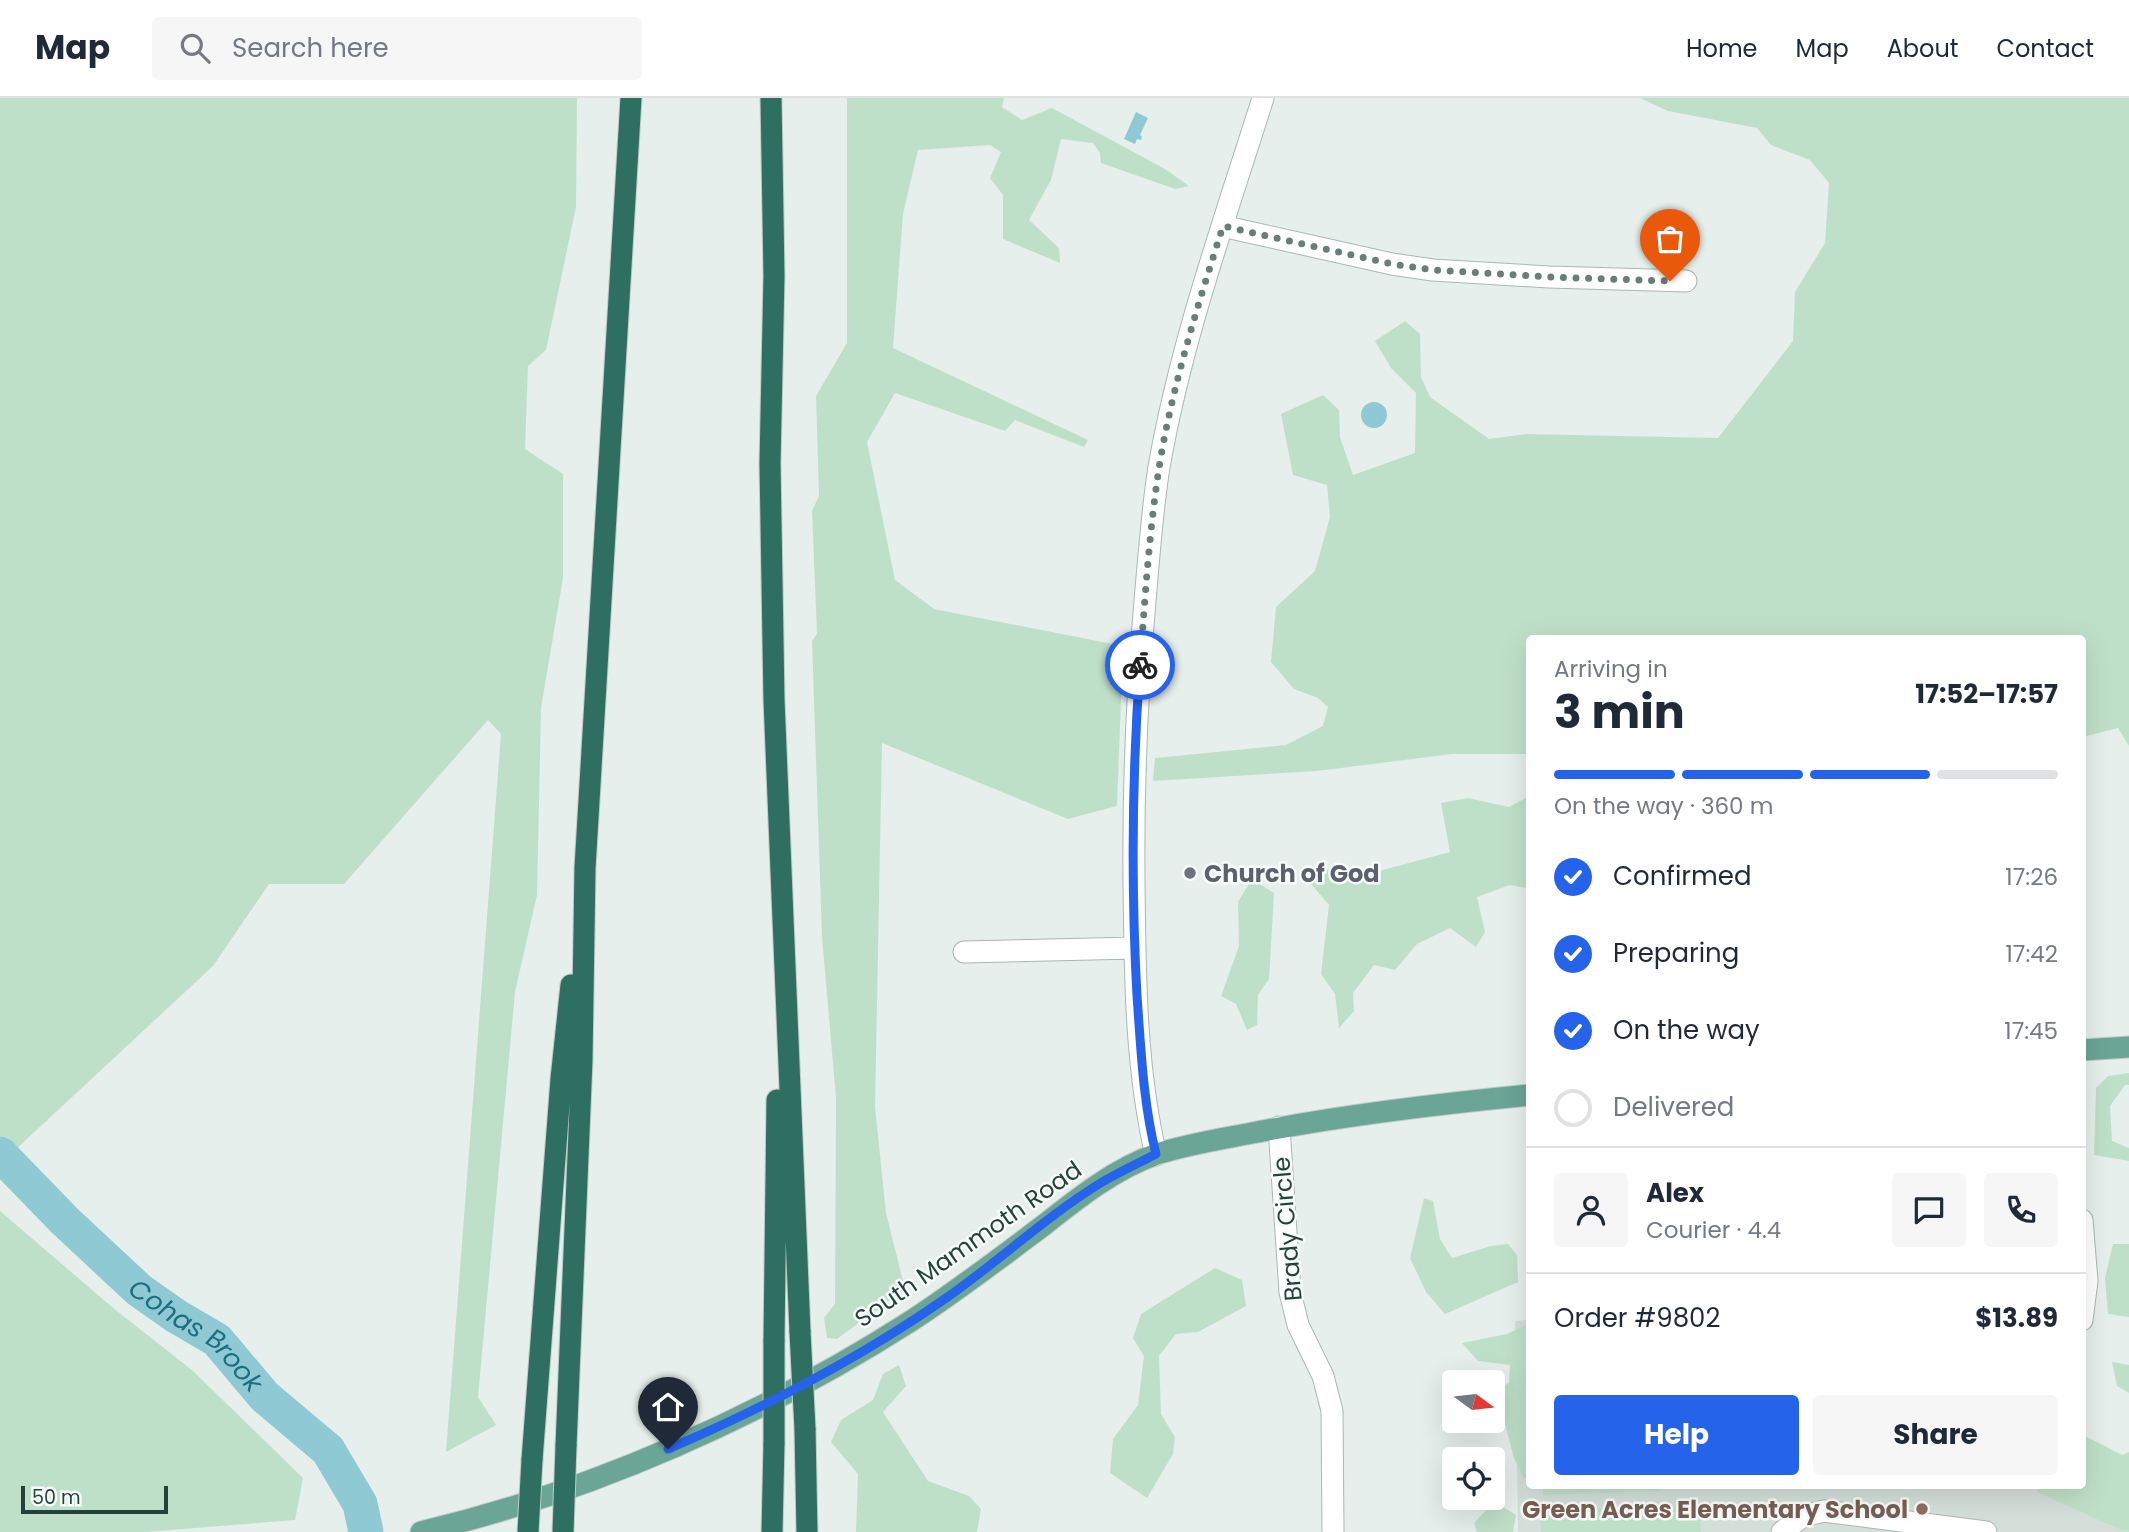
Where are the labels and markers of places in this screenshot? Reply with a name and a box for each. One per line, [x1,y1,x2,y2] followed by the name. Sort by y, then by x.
[1640,209,1700,281] pin
[1204,857,1380,890] place label: Church of God
[1182,865,1198,881] marker: Church of God
[638,1377,698,1449] pin
[1522,1493,1908,1526] place label: Green Acres Elementary School
[1914,1501,1930,1517] marker: Green Acres Elementary School

